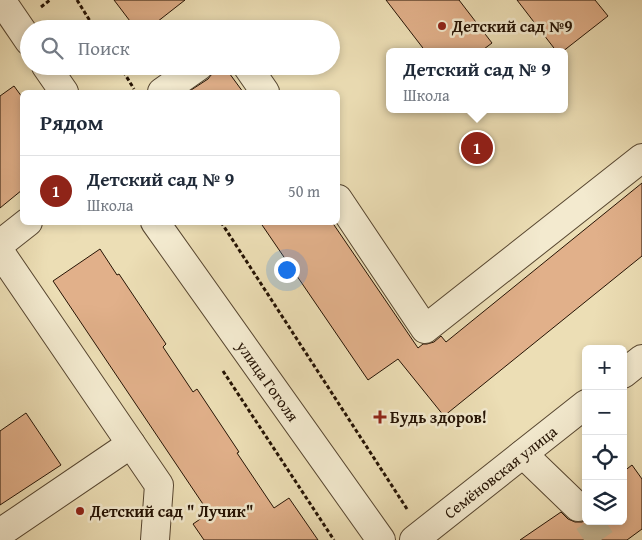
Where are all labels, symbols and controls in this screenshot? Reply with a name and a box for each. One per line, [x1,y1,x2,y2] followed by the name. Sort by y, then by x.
[451,14,573,38] place label: Детский сад №9
[20,20,340,75] search box
[436,20,448,32] marker: Детский сад №9
[38,34,66,62] icon: search
[78,34,130,62] text: Поиск
[386,48,568,113] popup
[403,55,551,83] text: Детский сад № 9
[403,83,450,107] text: Школа
[40,107,103,138] text: Рядом
[461,129,493,167] pin: 1
[87,165,234,193] text: Детский сад № 9
[52,179,60,203] text: 1
[288,179,320,203] text: 50 m
[87,193,133,217] text: Школа
[274,257,300,283] your location
[230,335,305,426] street label: улица Гоголя
[582,345,627,525] map controls
[582,345,627,390] button: +
[582,390,627,435] button: −
[390,405,487,429] place label: Будь здоров!
[374,411,386,423] marker: Будь здоров!
[439,419,562,524] street label: Семёновская улица
[582,435,627,480] button: locate
[582,480,627,525] button: layers
[89,499,253,523] place label: Детский сад " Лучик"
[74,505,86,517] marker: Детский сад " Лучик"

